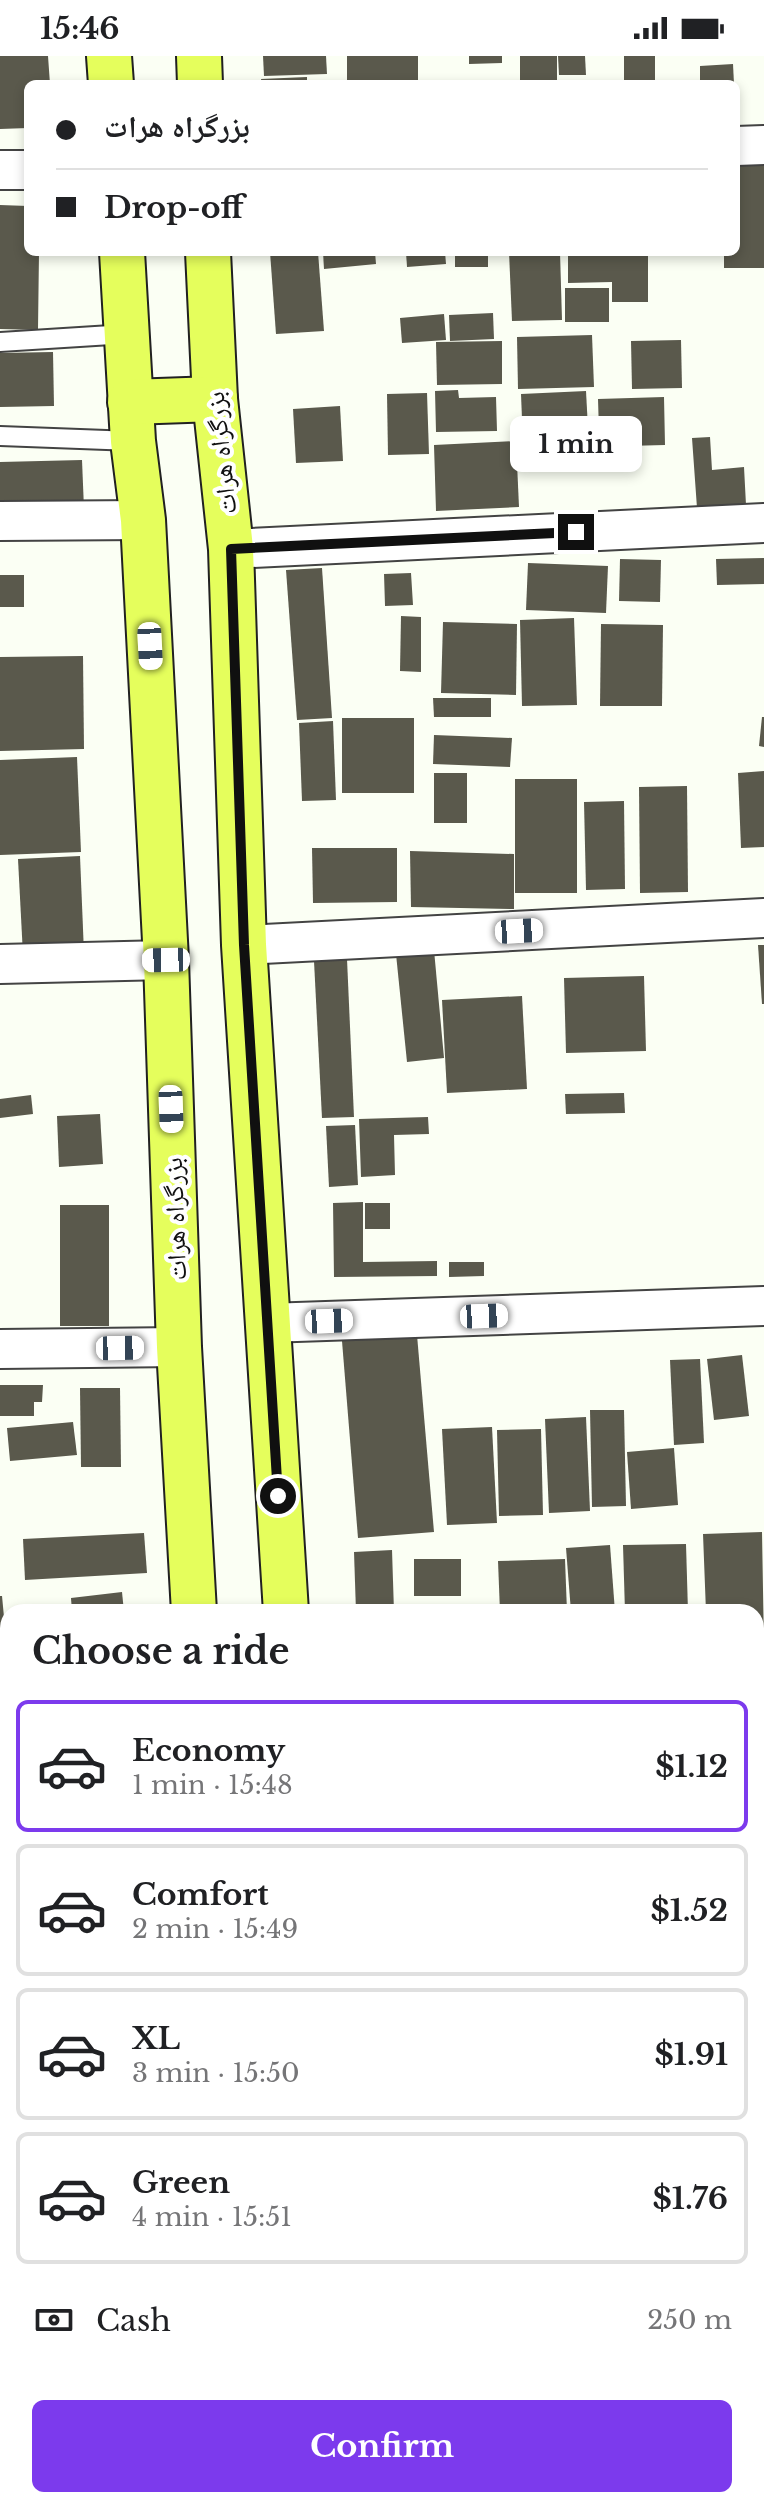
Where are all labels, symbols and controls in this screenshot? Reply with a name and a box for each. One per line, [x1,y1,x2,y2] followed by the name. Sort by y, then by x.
[40,10,120,47] text: 15:46
[104,108,250,145] text: بزرگراه هرات
[104,189,244,226] text: Drop-off
[199,390,243,516] street label: بزرگراه هرات
[510,416,642,472] callout: 1 min
[538,428,614,460] text: 1 min
[558,514,594,550] route end
[137,621,163,671] car
[494,918,544,944] car
[142,948,190,972] car
[158,1085,184,1133] car
[157,1157,193,1281] street label: بزرگراه هرات
[460,1303,508,1329] car
[305,1308,353,1334] car
[96,1336,144,1360] car
[260,1478,296,1514] route start
[32,1629,289,1674] text: Choose a ride
[36,1730,108,1802] icon: car
[132,1732,285,1769] text: Economy
[655,1748,728,1785] text: $1.12
[132,1769,293,1801] text: 1 min · 15:48
[36,1874,108,1946] icon: car
[132,1876,269,1913] text: Comfort
[650,1892,728,1929] text: $1.52
[132,1913,298,1945] text: 2 min · 15:49
[36,2018,108,2090] icon: car
[132,2020,180,2057] text: XL
[655,2036,728,2073] text: $1.91
[132,2057,300,2089] text: 3 min · 15:50
[36,2162,108,2234] icon: car
[132,2164,230,2201] text: Green
[652,2180,728,2217] text: $1.76
[132,2201,292,2233] text: 4 min · 15:51
[32,2298,76,2342] icon: cash
[96,2302,171,2339] text: Cash
[647,2304,732,2336] text: 250 m
[32,2400,732,2492] button: Confirm

